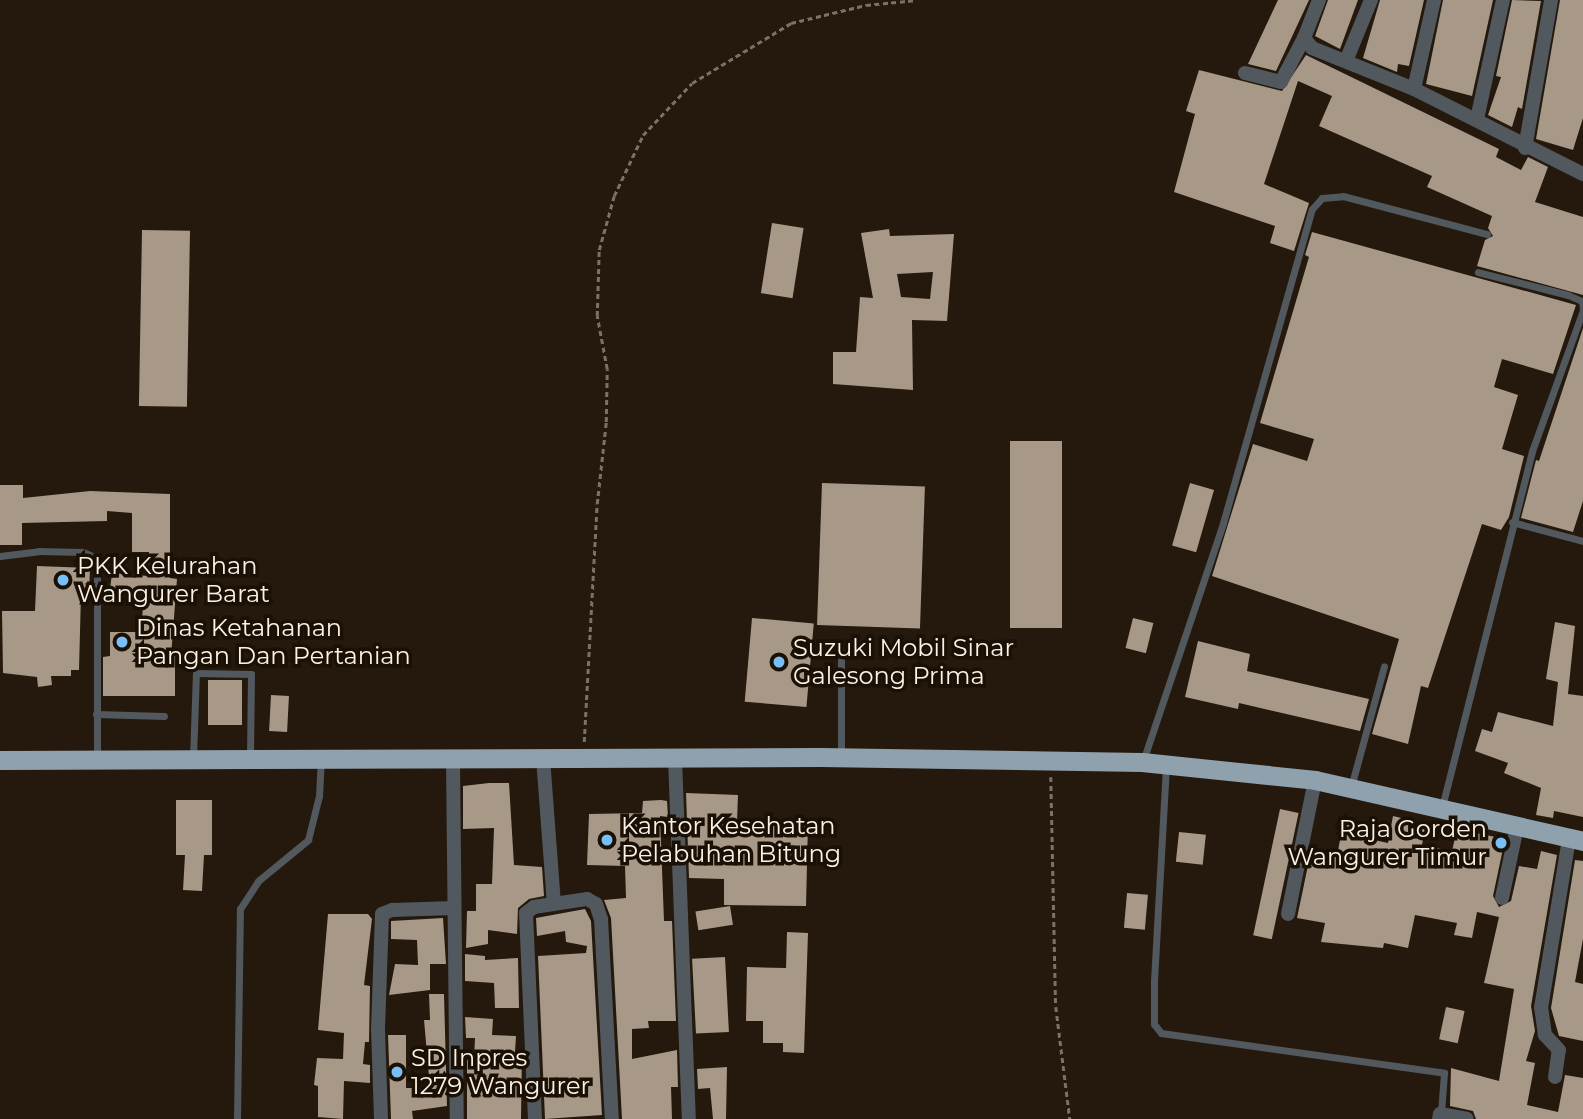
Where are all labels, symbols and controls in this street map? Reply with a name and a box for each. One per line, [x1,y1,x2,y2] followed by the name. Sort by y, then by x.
[77,552,270,608] place label: PKK Kelurahan Wangurer Barat
[55,572,71,588] marker: PKK Kelurahan Wangurer Barat
[136,614,411,670] place label: Dinas Ketahanan Pangan Dan Pertanian
[114,634,130,650] marker: Dinas Ketahanan Pangan Dan Pertanian
[793,634,1014,690] place label: Suzuki Mobil Sinar Galesong Prima
[771,654,787,670] marker: Suzuki Mobil Sinar Galesong Prima
[621,812,841,868] place label: Kantor Kesehatan Pelabuhan Bitung
[1288,815,1487,871] place label: Raja Gorden Wangurer Timur
[599,832,615,848] marker: Kantor Kesehatan Pelabuhan Bitung
[1493,835,1509,851] marker: Raja Gorden Wangurer Timur
[411,1044,590,1100] place label: SD Inpres 1279 Wangurer
[389,1064,405,1080] marker: SD Inpres 1279 Wangurer

